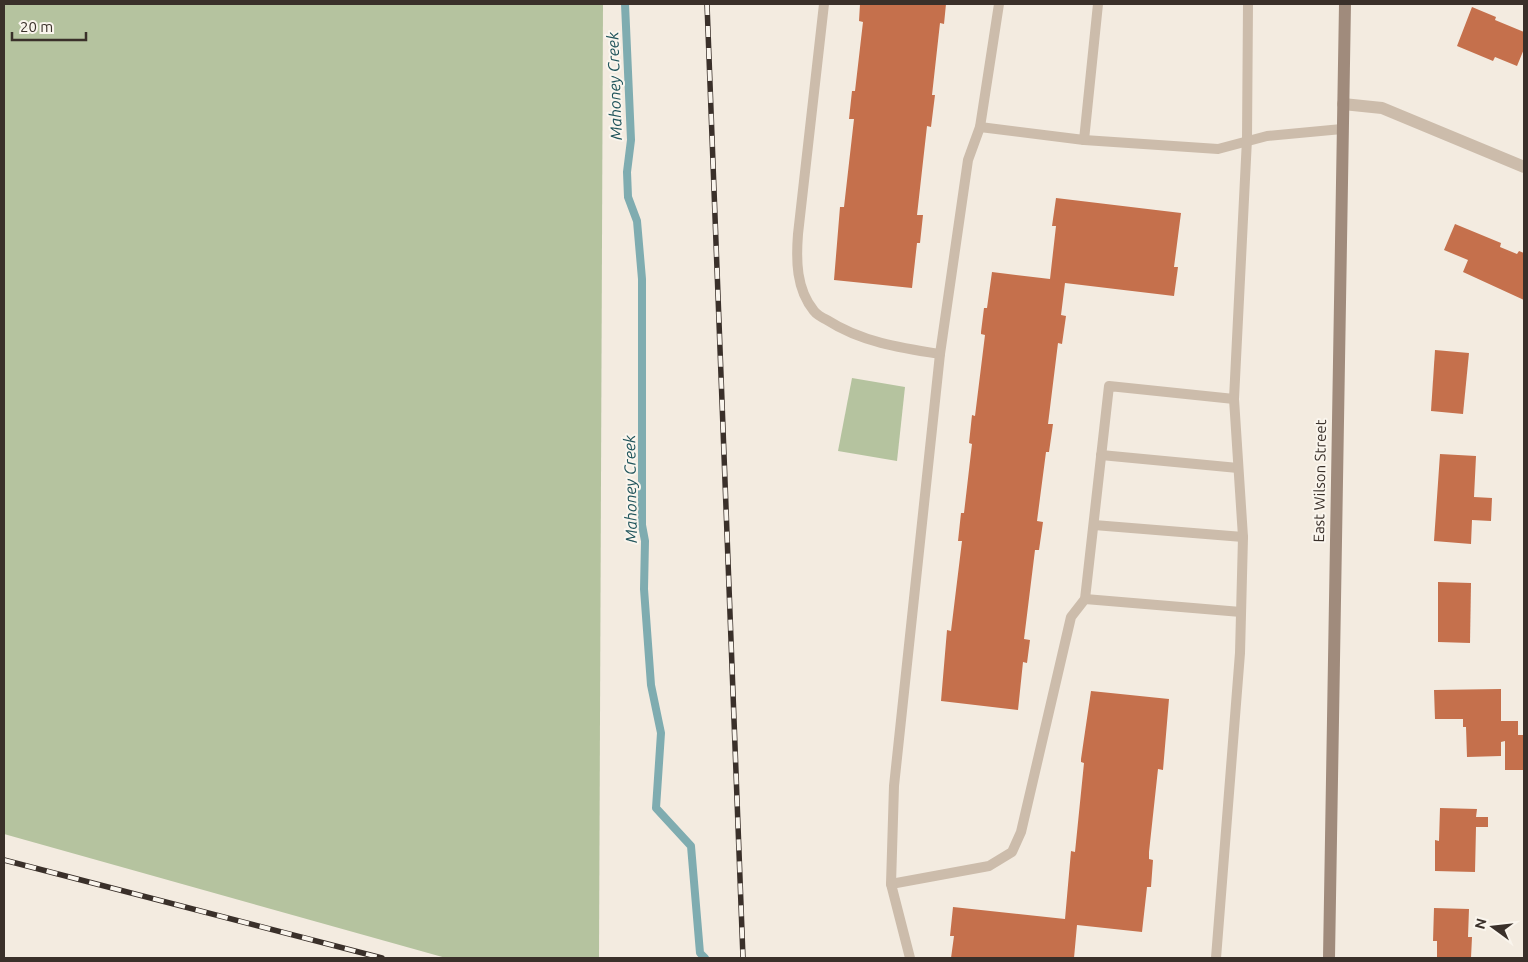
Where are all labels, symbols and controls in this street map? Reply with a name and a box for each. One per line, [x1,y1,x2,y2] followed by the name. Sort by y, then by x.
[12,10,86,42] scale bar
[20,18,53,35] text: 20 m
[603,31,625,140] water label: Mahoney Creek
[1310,419,1329,543] street label: East Wilson Street
[620,434,640,543] water label: Mahoney Creek
[1468,902,1518,952] north arrow
[1471,917,1490,931] text: N

